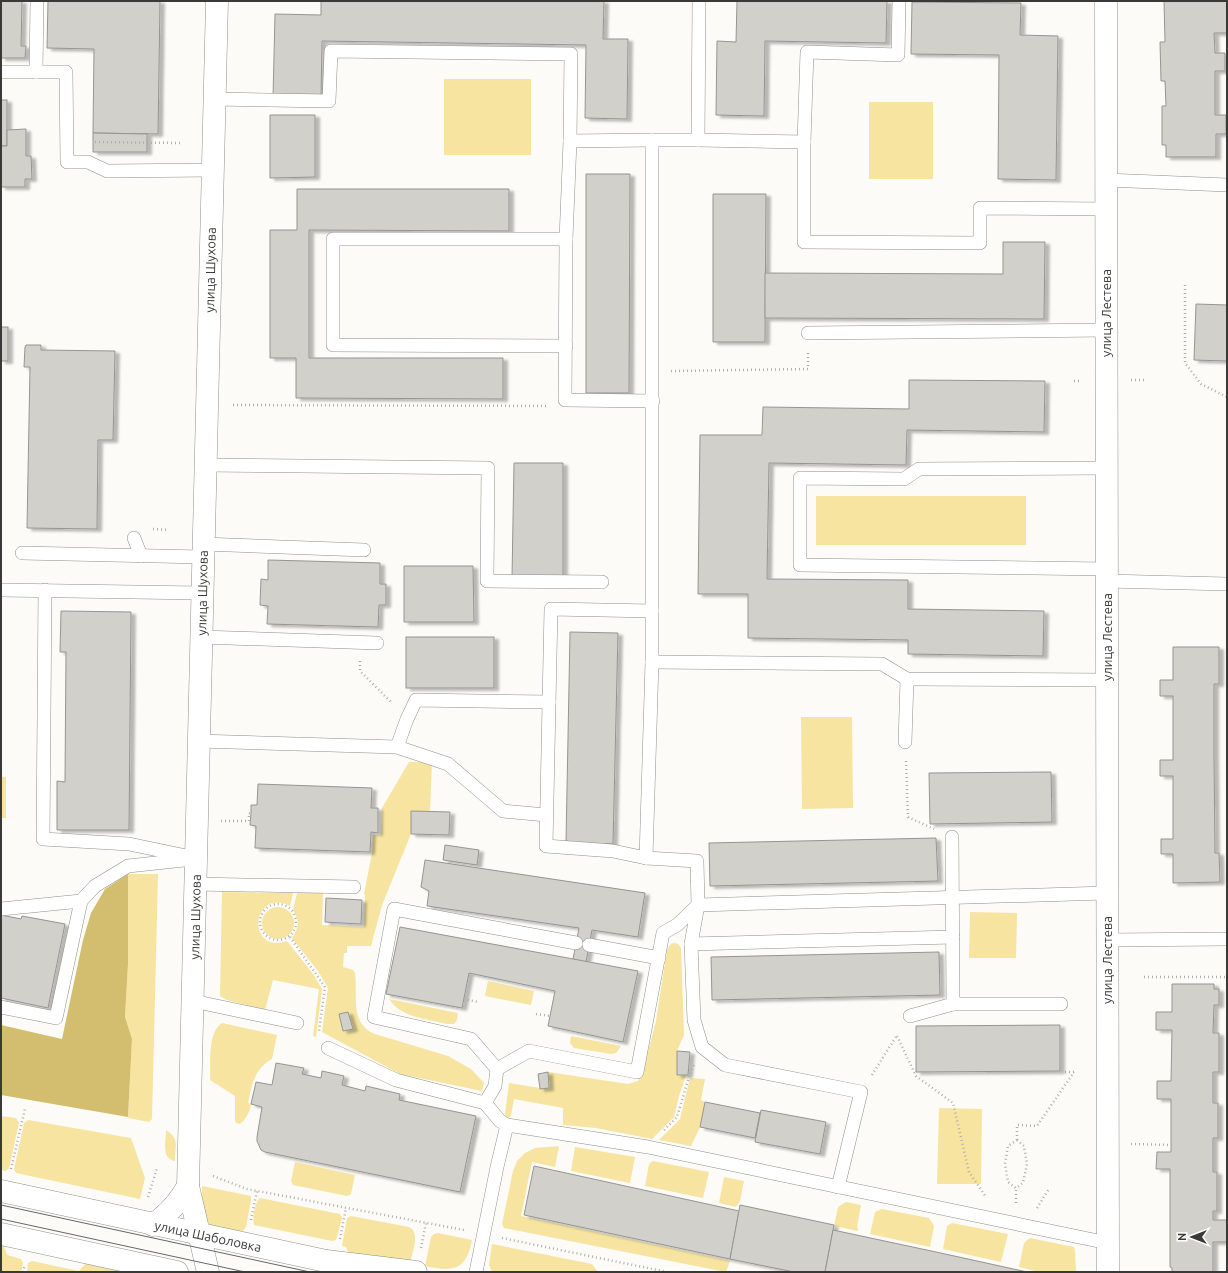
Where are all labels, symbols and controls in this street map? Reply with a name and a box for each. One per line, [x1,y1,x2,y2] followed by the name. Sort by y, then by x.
[202,227,218,313] street label: улица Шухова
[1099,269,1113,357] street label: улица Лестева
[194,550,210,636] street label: улица Шухова
[1100,593,1114,681] street label: улица Лестева
[187,874,203,960] street label: улица Шухова
[1100,916,1114,1004] street label: улица Лестева
[1172,1217,1212,1257] north arrow
[153,1218,263,1254] street label: улица Шаболовка
[1176,1233,1188,1241] text: N

